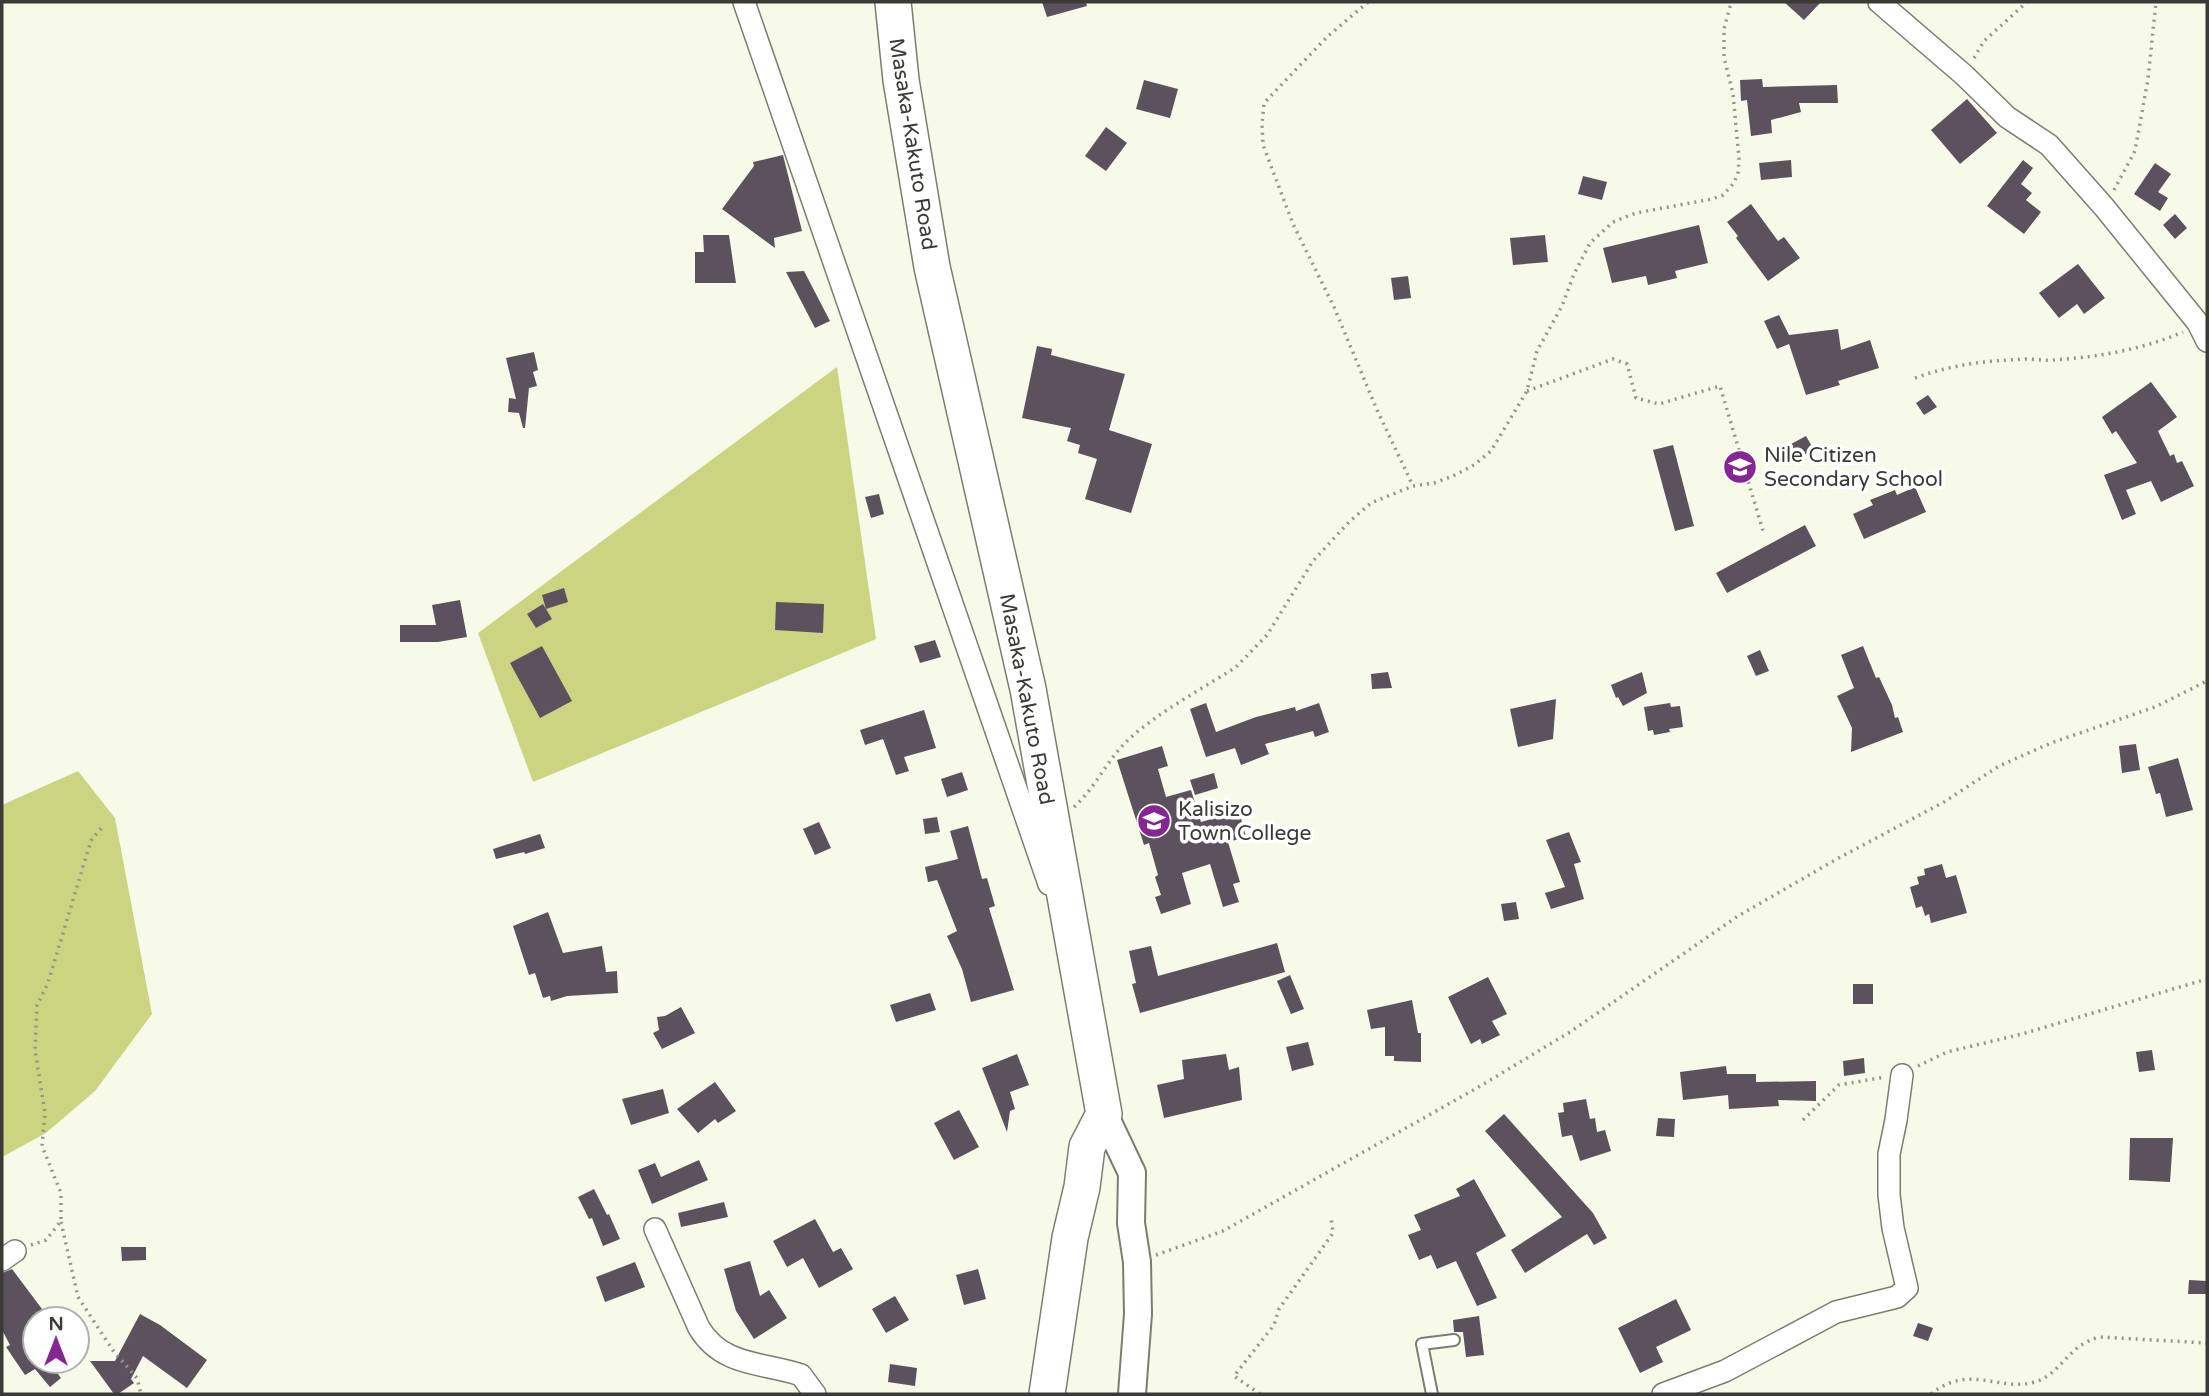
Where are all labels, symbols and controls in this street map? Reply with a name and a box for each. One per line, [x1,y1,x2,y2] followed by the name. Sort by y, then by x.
[883,36,942,252] street label: Masaka-Kakuto Road
[1764,443,1943,492] place label: Nile Citizen Secondary School
[1721,448,1759,486] school or university icon: Nile Citizen Secondary School
[994,591,1059,807] street label: Masaka-Kakuto Road
[1178,797,1312,846] place label: Kalisizo Town College
[1135,802,1173,840] school or university icon: Kalisizo Town College
[21,1305,91,1375] north arrow
[48,1313,64,1335] text: N

